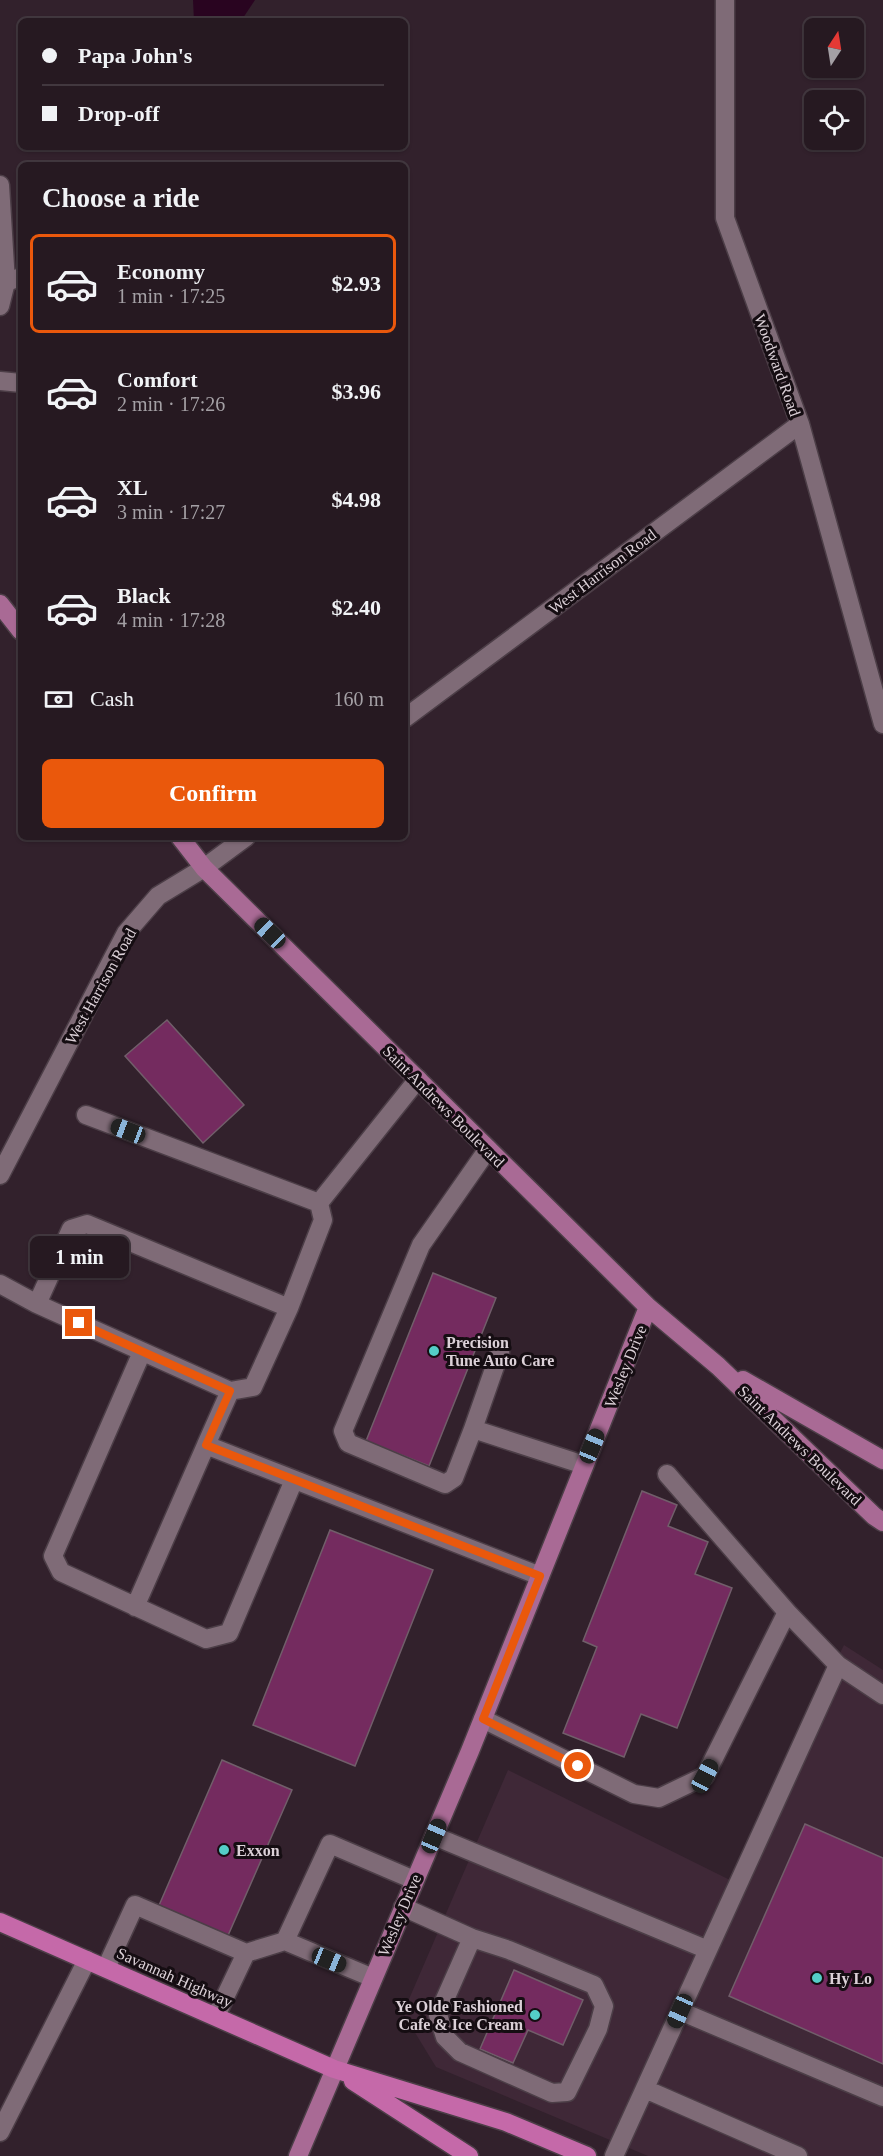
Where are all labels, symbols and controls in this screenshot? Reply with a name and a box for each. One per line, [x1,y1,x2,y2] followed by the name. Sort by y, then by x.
[804,18,864,78] north arrow
[804,18,864,150] map controls
[78,43,192,68] text: Papa John's
[804,90,864,150] button: locate
[78,101,159,126] text: Drop-off
[42,183,200,213] text: Choose a ride
[45,257,99,311] icon: car
[117,259,205,284] text: Economy
[332,271,381,296] text: $2.93
[117,285,225,307] text: 1 min · 17:25
[751,312,804,419] street label: Woodward Road
[45,365,99,419] icon: car
[117,367,198,392] text: Comfort
[332,379,381,404] text: $3.96
[117,393,225,415] text: 2 min · 17:26
[45,473,99,527] icon: car
[117,475,148,500] text: XL
[332,487,381,512] text: $4.98
[117,501,225,523] text: 3 min · 17:27
[546,526,659,617] street label: West Harrison Road
[45,581,99,635] icon: car
[117,583,171,608] text: Black
[332,595,381,620] text: $2.40
[117,609,225,631] text: 4 min · 17:28
[42,683,75,716] icon: cash
[90,686,134,711] text: Cash
[333,688,384,710] text: 160 m
[42,759,384,828] button: Confirm
[251,914,289,952] car
[62,926,139,1047] street label: West Harrison Road
[380,1042,508,1170] street label: Saint Andrews Boulevard
[108,1116,148,1146] car
[29,1236,128,1278] callout: 1 min
[55,1246,104,1268] text: 1 min
[65,1309,92,1336] route end
[601,1323,651,1410] street label: Wesley Drive
[446,1334,554,1369] place label: Precision Tune Auto Care
[427,1344,441,1358] marker: Precision Tune Auto Care
[735,1382,865,1509] street label: Saint Andrews Boulevard
[577,1426,607,1466] car
[564,1752,591,1779] route start
[689,1756,721,1796] car
[419,1816,449,1856] car
[236,1842,280,1859] place label: Exxon
[217,1843,231,1857] marker: Exxon
[375,1872,425,1959] street label: Wesley Drive
[114,1944,235,2012] street label: Savannah Highway
[309,1945,349,1975] car
[829,1970,872,1988] place label: Hy Lo
[810,1971,824,1985] marker: Hy Lo
[664,1991,696,2031] car
[395,1998,524,2033] place label: Ye Olde Fashioned Cafe & Ice Cream
[528,2008,542,2022] marker: Ye Olde Fashioned Cafe & Ice Cream

